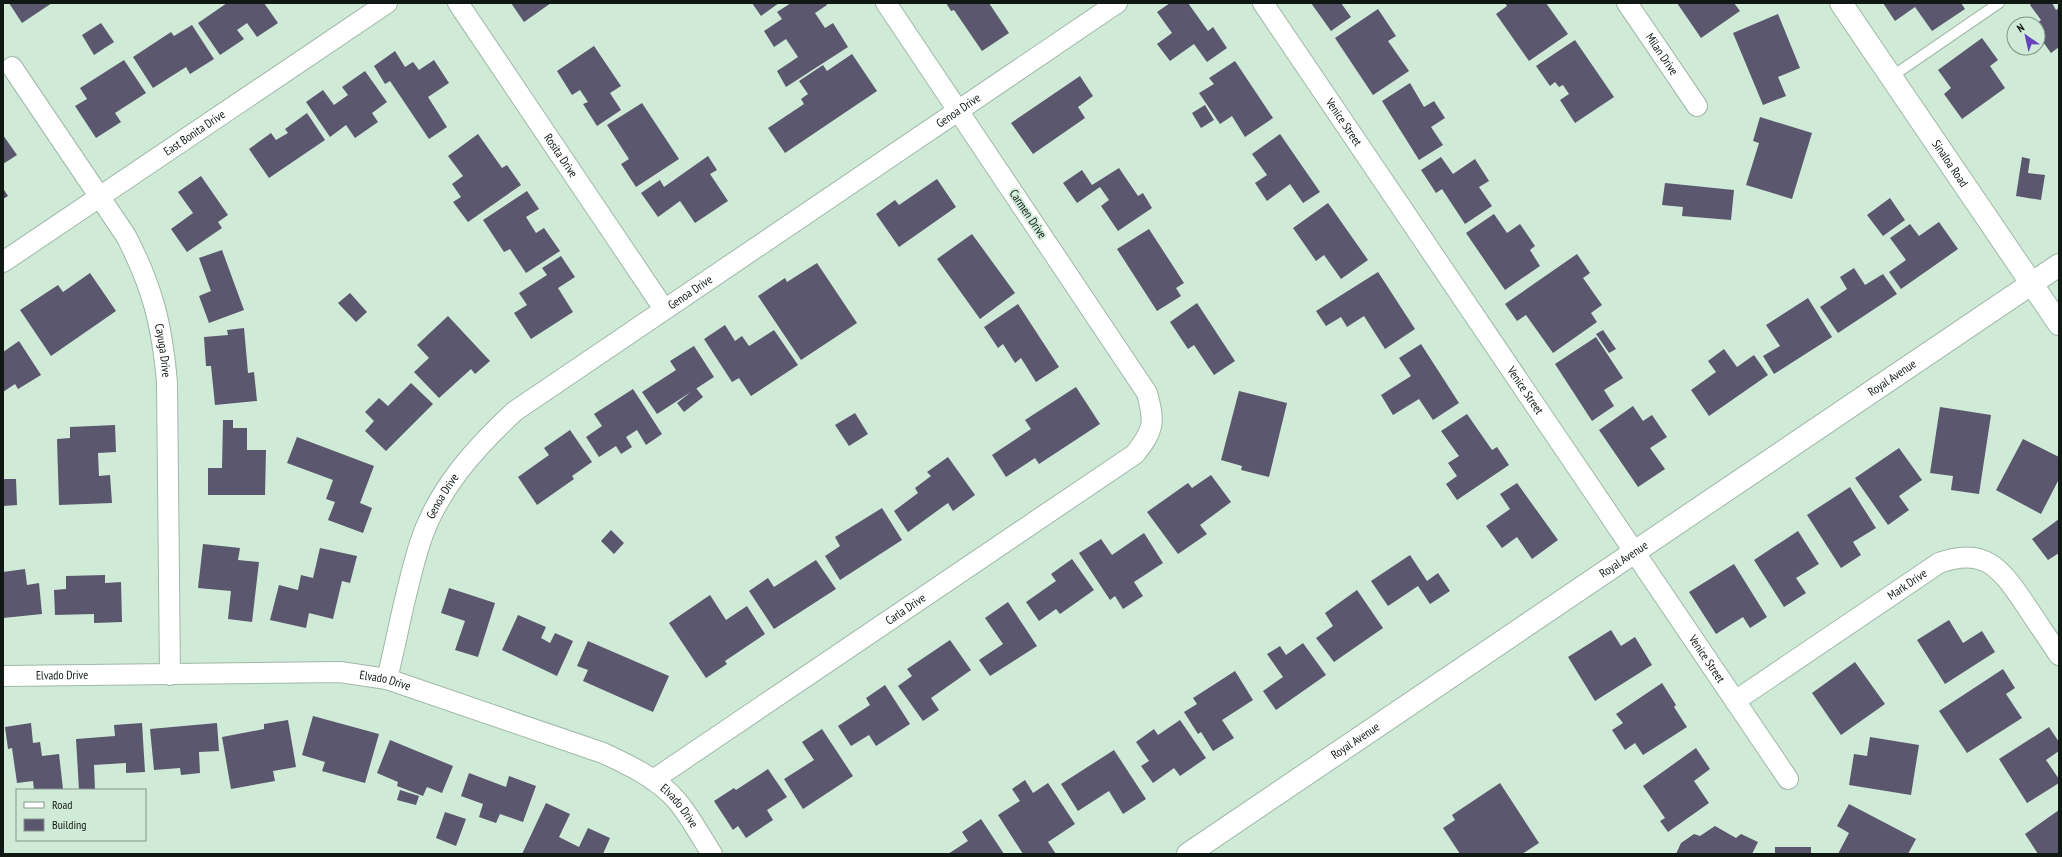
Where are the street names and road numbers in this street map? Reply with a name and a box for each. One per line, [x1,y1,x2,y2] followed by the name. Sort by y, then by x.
[1643,30,1682,78] street label: Milan Drive
[933,90,983,131] street label: Genoa Drive
[1322,94,1366,149] street label: Venice Street
[161,106,228,159] street label: East Bonita Drive
[541,131,581,180] street label: Rosita Drive
[1929,137,1972,190] street label: Sinaloa Road
[1007,186,1050,241] street label: Carmen Drive
[665,271,715,312] street label: Genoa Drive
[152,322,174,378] street label: Cayuga Drive
[1865,356,1919,399] street label: Royal Avenue
[1504,363,1547,418] street label: Venice Street
[423,470,462,521] street label: Genoa Drive
[1596,537,1651,581] street label: Royal Avenue
[1884,565,1930,603] street label: Mark Drive
[882,590,928,628] street label: Carla Drive
[1685,631,1729,686] street label: Venice Street
[36,667,88,683] street label: Elvado Drive
[359,667,413,694] street label: Elvado Drive
[1328,719,1382,762] street label: Royal Avenue
[658,780,702,830] street label: Elvado Drive

